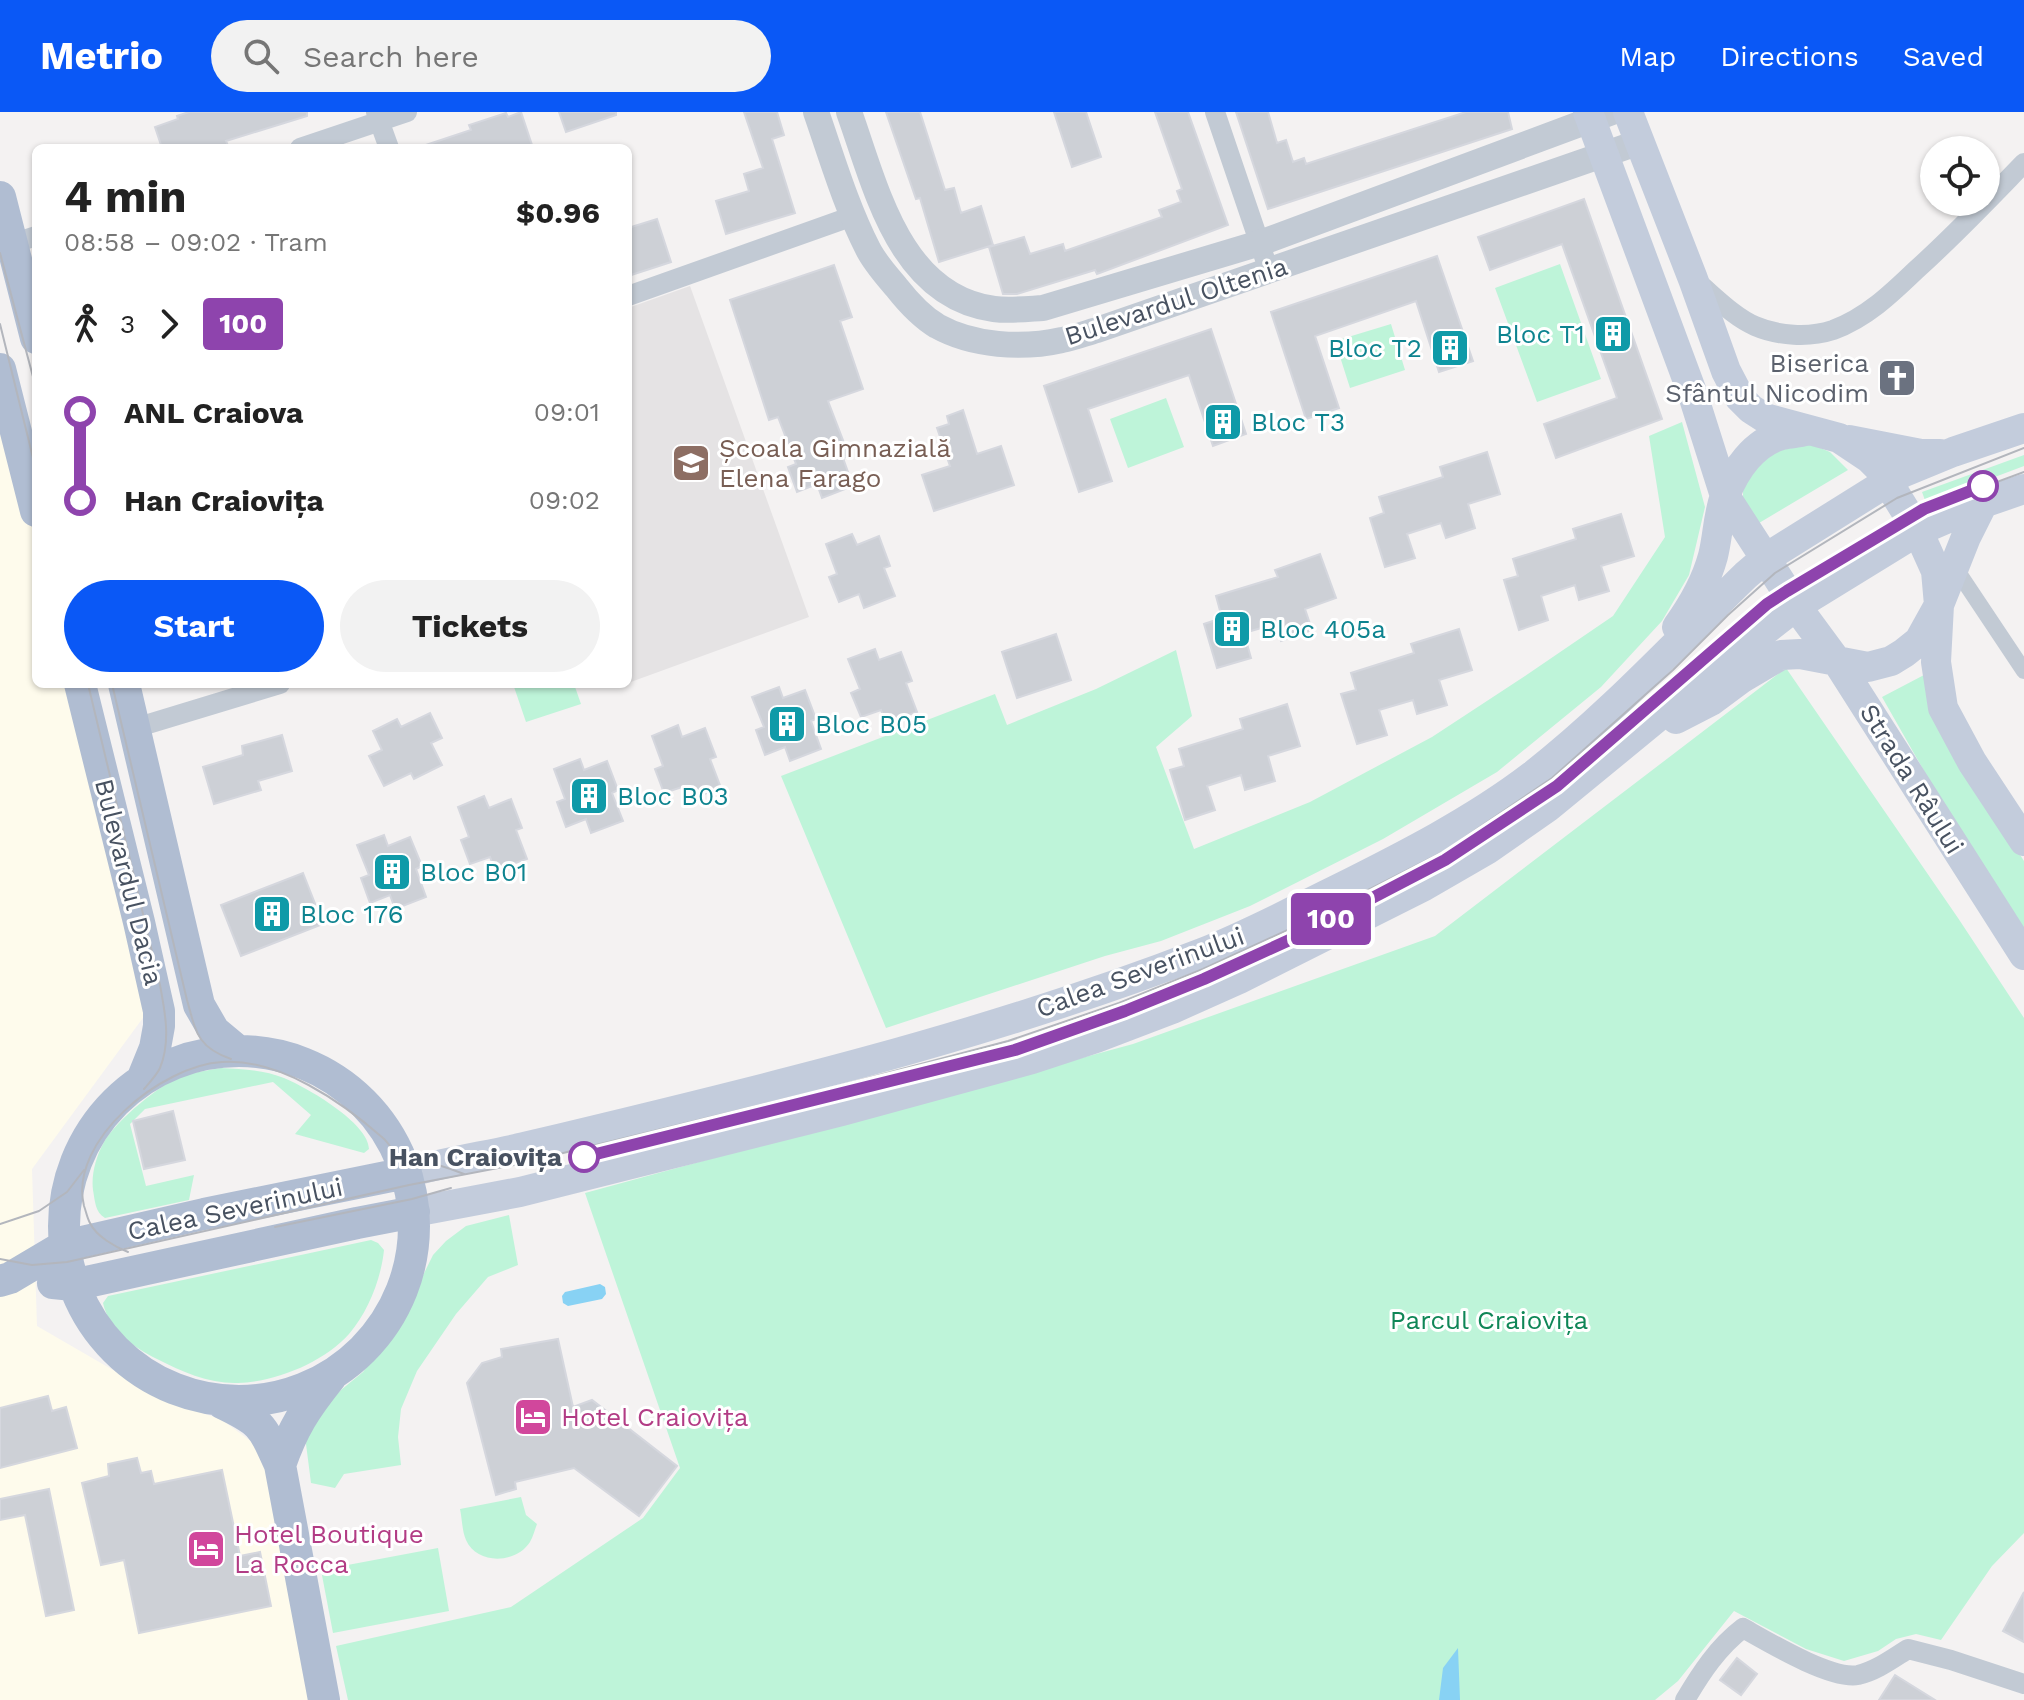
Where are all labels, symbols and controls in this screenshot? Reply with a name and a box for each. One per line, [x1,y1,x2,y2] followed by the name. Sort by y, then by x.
[211,20,771,92] search box
[40,34,163,78] text: Metrio
[239,34,283,78] icon: search
[303,39,479,74] text: Search here
[1619,40,1676,73] text: Map
[1720,40,1859,73] text: Directions
[1903,40,1984,73] text: Saved
[1920,136,2000,216] map controls
[1920,136,2000,216] button: locate
[64,171,187,223] text: 4 min
[516,195,600,230] text: $0.96
[64,227,328,257] text: 08:58 – 09:02 · Tram
[1061,251,1291,351] street label: Bulevardul Oltenia
[64,302,108,346] icon: walk
[147,302,191,346] icon: forward
[219,307,267,340] text: 100
[120,309,135,339] text: 3
[1592,313,1634,355] building icon: Bloc T1
[1496,319,1585,349] place label: Bloc T1
[1429,327,1471,369] building icon: Bloc T2
[1328,333,1422,363] place label: Bloc T2
[1665,348,1869,408] place label: Biserica Sfântul Nicodim
[1876,357,1918,399] church icon: Biserica Sfântul Nicodim
[124,395,303,430] text: ANL Craiova
[534,397,600,427] text: 09:01
[1202,401,1244,443] building icon: Bloc T3
[1251,407,1345,437] place label: Bloc T3
[719,433,951,493] place label: Școala Gimnazială Elena Farago
[670,442,712,484] school or university icon: Școala Gimnazială Elena Farago
[1968,471,1998,501] unlabelled marker
[124,483,324,518] text: Han Craiovița
[529,485,600,515] text: 09:02
[64,580,324,672] button: Start
[340,580,600,672] button: Tickets
[1211,608,1253,650] building icon: Bloc 405a
[1260,614,1386,644] place label: Bloc 405a
[1854,699,1970,859] street label: Strada Râului
[766,703,808,745] building icon: Bloc B05
[815,709,927,739] place label: Bloc B05
[568,775,610,817] building icon: Bloc B03
[89,776,169,989] street label: Bulevardul Dacia
[617,781,729,811] place label: Bloc B03
[371,851,413,893] building icon: Bloc B01
[420,857,527,887] place label: Bloc B01
[251,893,293,935] building icon: Bloc 176
[1285,893,1377,945] line badge: 100
[300,899,403,929] place label: Bloc 176
[1307,902,1355,935] text: 100
[1032,920,1248,1024] street label: Calea Severinului
[389,1142,562,1172] place label: Han Craiovița
[569,1142,599,1172] marker: Han Craiovița
[125,1172,345,1246] street label: Calea Severinului
[1390,1305,1589,1335] park label: Parcul Craiovița
[512,1396,554,1438] hotel icon: Hotel Craiovița
[561,1402,749,1432] place label: Hotel Craiovița
[234,1519,424,1579] place label: Hotel Boutique La Rocca
[185,1528,227,1570] hotel icon: Hotel Boutique La Rocca

